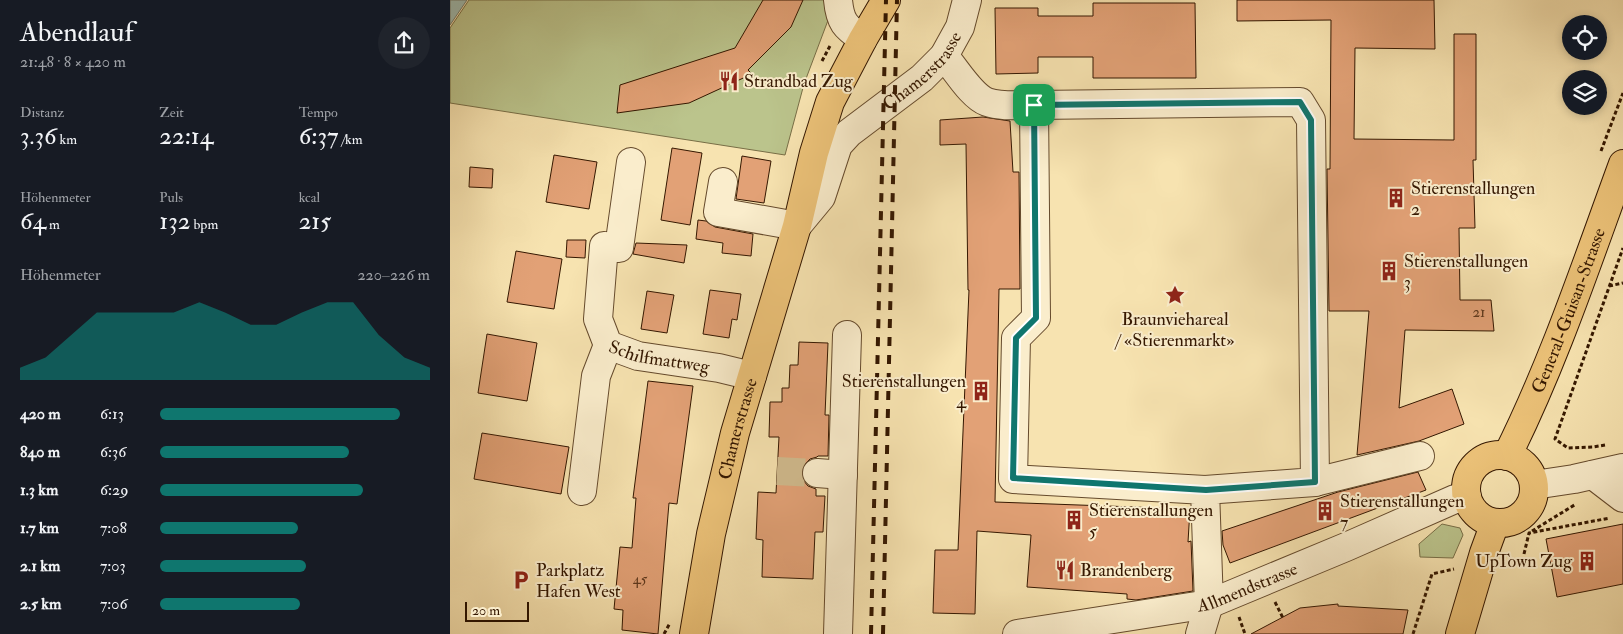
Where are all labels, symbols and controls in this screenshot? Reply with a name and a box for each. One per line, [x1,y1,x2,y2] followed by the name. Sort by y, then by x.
[20,15,134,50] text: Abendlauf
[1562,15,1607,115] map controls
[1562,15,1607,60] button: locate
[378,17,430,69] button: share
[878,27,967,116] street label: Chamerstrasse
[20,52,126,72] text: 21:48 · 8 × 420 m
[718,70,740,92] restaurant icon: Strandbad Zug
[744,70,854,93] place label: Strandbad Zug
[1562,70,1607,115] button: layers
[1013,84,1055,126] pin
[1020,91,1048,119] icon: arrive
[20,104,64,121] text: Distanz
[159,104,184,121] text: Zeit
[299,104,338,121] text: Tempo
[20,121,57,152] text: 3.36
[159,121,213,152] text: 22:14
[299,121,339,152] text: 6:37
[57,131,77,148] text: km
[339,131,363,148] text: /km
[1411,177,1535,221] place label: Stierenstallungen 2
[1385,187,1407,209] building icon: Stierenstallungen 2
[20,189,91,206] text: Höhenmeter
[159,189,183,206] text: Puls
[299,189,320,206] text: kcal
[20,206,46,237] text: 64
[159,206,191,237] text: 132
[299,206,331,237] text: 215
[46,216,60,233] text: m
[191,216,218,233] text: bpm
[1526,224,1611,397] street label: General-Guisan-Strasse
[1404,250,1528,294] place label: Stierenstallungen 3
[1378,260,1400,282] building icon: Stierenstallungen 3
[20,265,101,285] text: Höhenmeter
[357,265,430,285] text: 220–226 m
[1164,284,1186,306] place icon: Braunviehareal / «Stierenmarkt»
[1473,303,1485,322] house number: 21
[1114,308,1234,352] place label: Braunviehareal / «Stierenmarkt»
[605,335,712,379] street label: Schilfmattweg
[842,370,967,414] place label: Stierenstallungen 4
[713,375,763,482] street label: Chamerstrasse
[970,380,992,402] building icon: Stierenstallungen 4
[20,404,61,424] text: 420 m
[100,404,124,424] text: 6:13
[20,442,60,462] text: 840 m
[100,442,126,462] text: 6:36
[20,480,58,500] text: 1.3 km
[100,480,128,500] text: 6:29
[1340,490,1464,534] place label: Stierenstallungen 7
[1089,499,1213,543] place label: Stierenstallungen 5
[1314,500,1336,522] building icon: Stierenstallungen 7
[1063,509,1085,531] building icon: Stierenstallungen 5
[20,518,59,538] text: 1.7 km
[100,518,127,538] text: 7:08
[1475,550,1573,573] place label: UpTown Zug
[1576,550,1598,572] building icon: UpTown Zug
[20,556,60,576] text: 2.1 km
[100,556,126,576] text: 7:03
[1195,557,1302,618] street label: Allmendstrasse
[536,559,621,603] place label: Parkplatz Hafen West
[1054,559,1076,581] restaurant icon: Brandenberg
[1080,559,1174,582] place label: Brandenberg
[510,569,532,591] parking icon: Parkplatz Hafen West
[633,570,648,589] house number: 45
[20,594,61,614] text: 2.5 km
[100,594,128,614] text: 7:06
[465,599,529,622] scale bar
[472,602,500,619] text: 20 m

